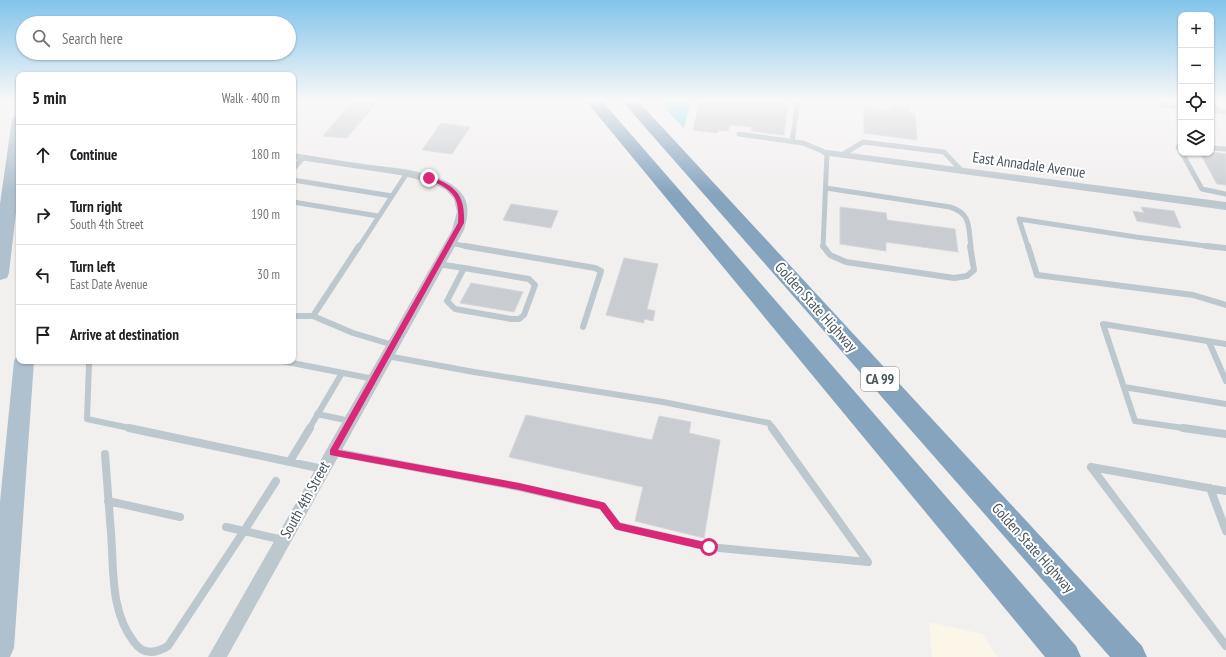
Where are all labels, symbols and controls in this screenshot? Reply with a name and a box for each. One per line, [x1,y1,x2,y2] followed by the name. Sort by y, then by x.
[1178,12,1214,156] map controls
[1178,12,1214,48] button: +
[16,16,296,60] search box
[30,27,52,49] icon: search
[62,29,123,48] text: Search here
[1178,48,1214,84] button: −
[1178,84,1214,120] button: locate
[32,87,66,109] text: 5 min
[222,90,280,107] text: Walk · 400 m
[1178,120,1214,156] button: layers
[32,144,54,166] icon: ahead
[70,145,117,164] text: Continue
[251,146,280,163] text: 180 m
[972,147,1087,182] street label: East Annadale Avenue
[420,169,438,187] route end
[70,197,122,216] text: Turn right
[32,204,54,226] icon: right
[251,206,280,223] text: 190 m
[70,216,144,233] text: South 4th Street
[70,257,115,276] text: Turn left
[771,258,862,356] street label: Golden State Highway
[32,264,54,286] icon: left
[257,266,280,283] text: 30 m
[70,276,148,293] text: East Date Avenue
[32,324,54,346] icon: arrive
[70,325,179,344] text: Arrive at destination
[861,367,899,391] road number: CA 99
[276,458,333,542] street label: South 4th Street
[988,499,1079,597] street label: Golden State Highway
[700,538,718,556] route start

